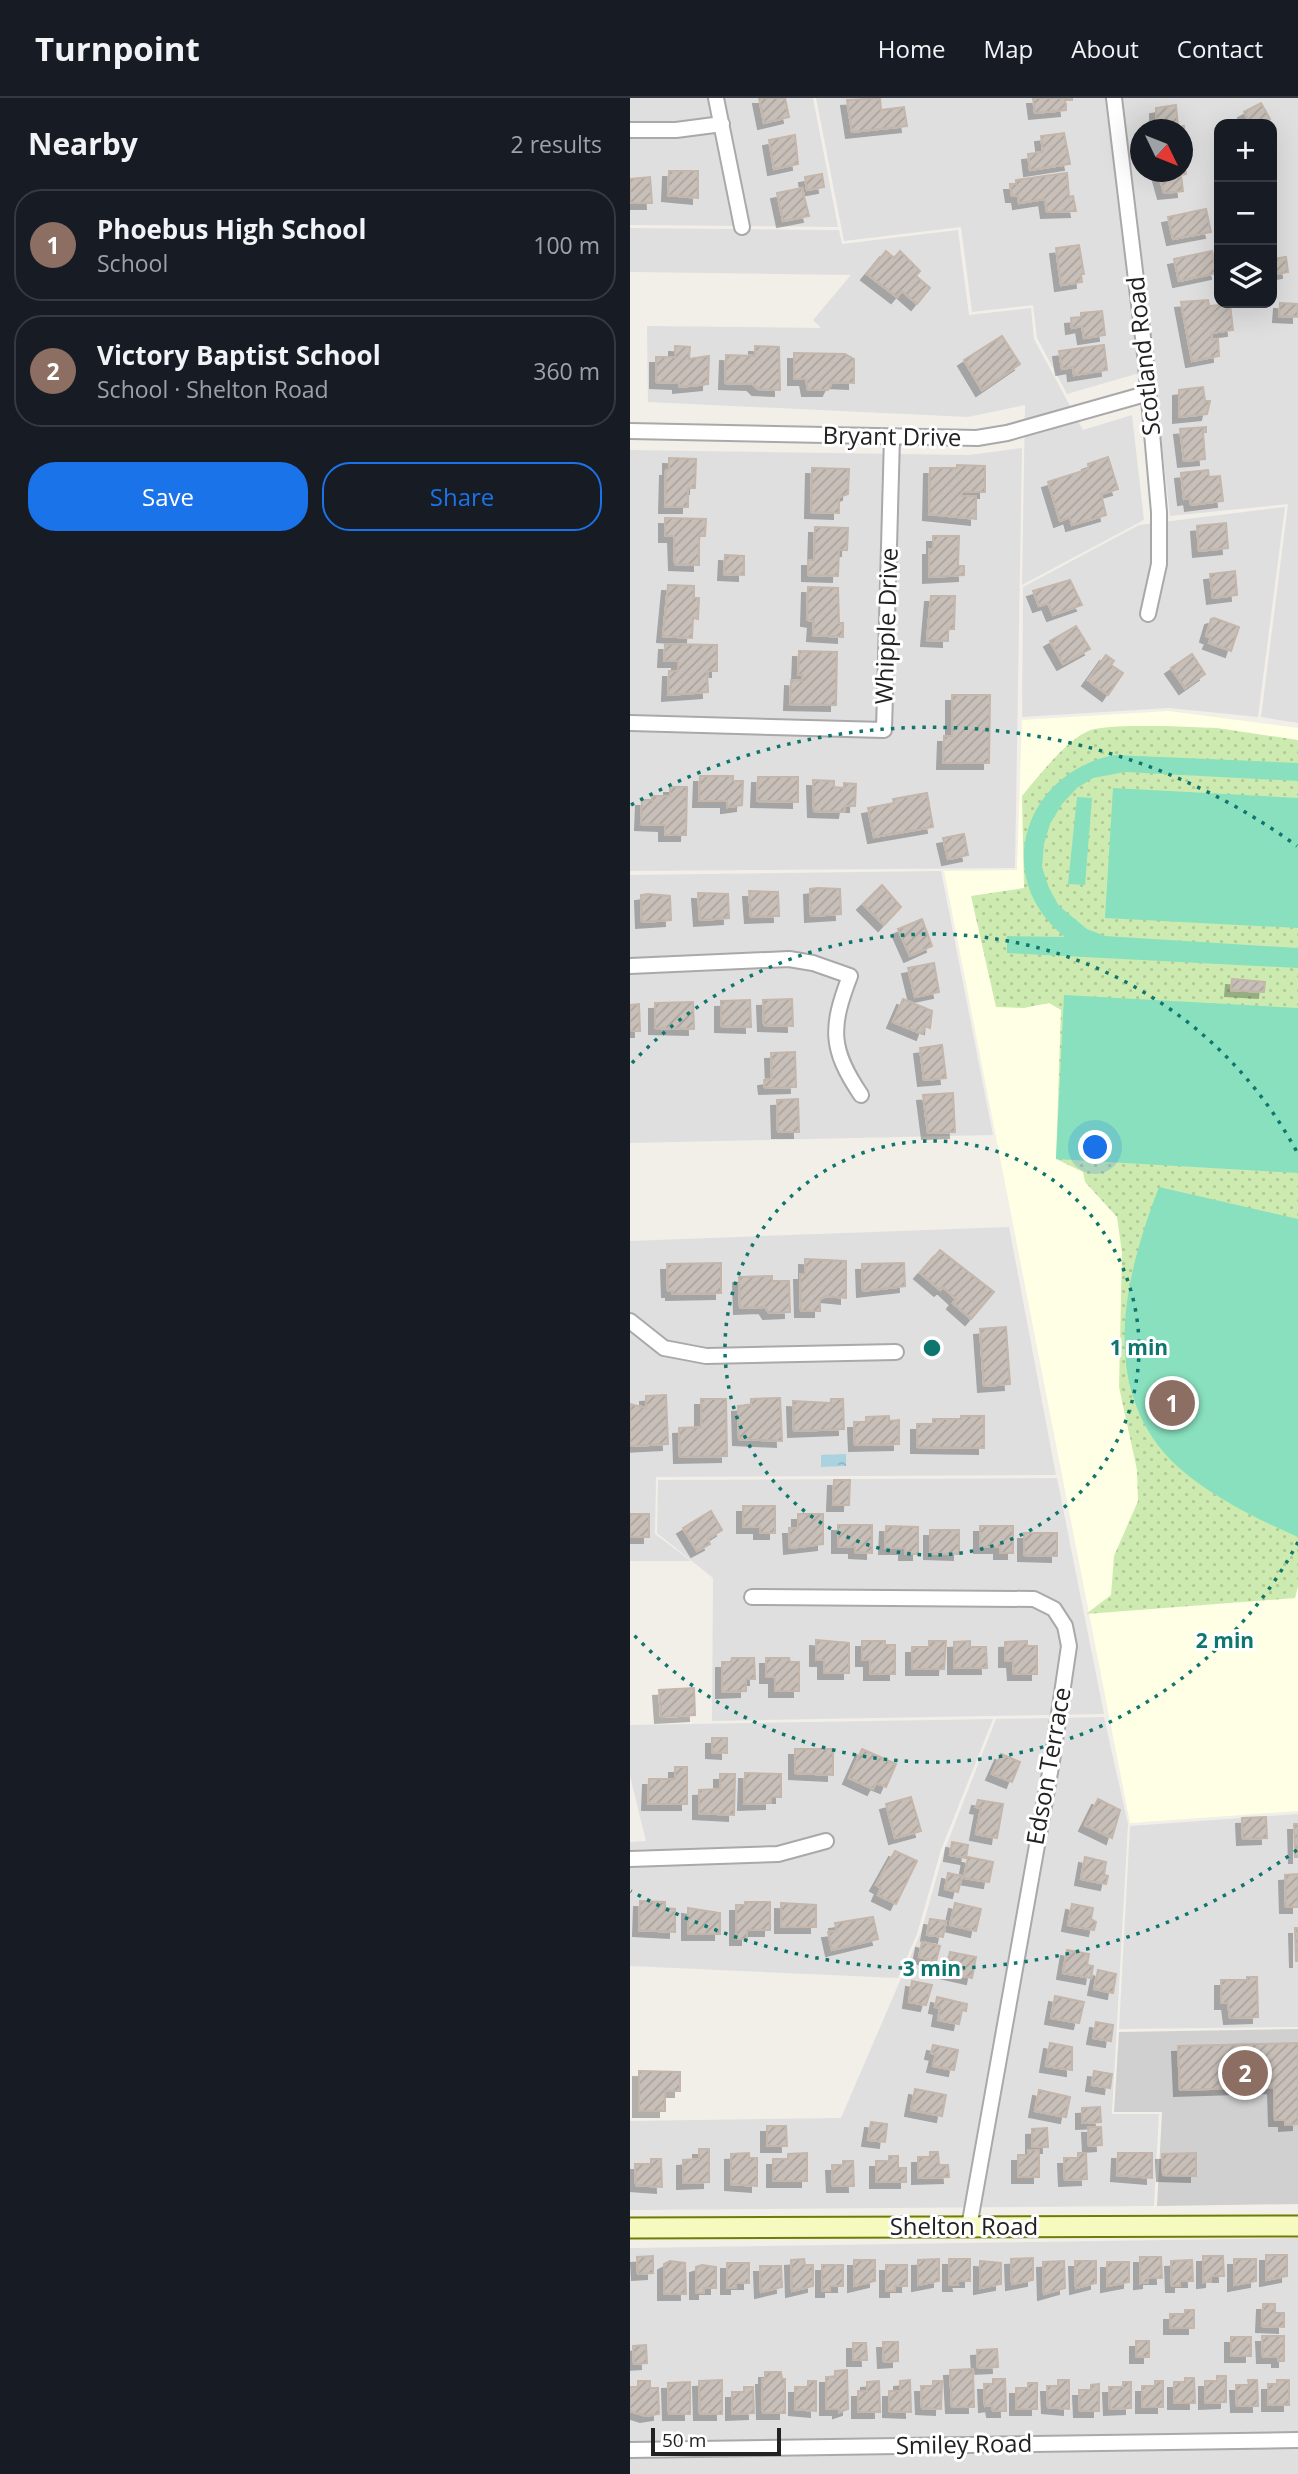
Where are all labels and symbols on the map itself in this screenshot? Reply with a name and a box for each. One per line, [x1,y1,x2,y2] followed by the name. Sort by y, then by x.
[1130,119,1193,182] north arrow
[1118,275,1167,437] street label: Scotland Road
[822,418,962,453] street label: Bryant Drive
[866,547,905,705] street label: Whipple Drive
[1078,1130,1112,1164] your location
[1110,1333,1168,1361] text: 1 min
[920,1336,944,1360] centre of rings
[1149,1377,1195,1429] pin: 1
[1196,1626,1254,1654] text: 2 min
[1017,1684,1078,1847] street label: Edson Terrace
[903,1954,961,1982] text: 3 min
[1222,2047,1268,2099] pin: 2
[890,2209,1038,2242] street label: Shelton Road
[651,2425,780,2457] scale bar
[895,2426,1033,2461] street label: Smiley Road

